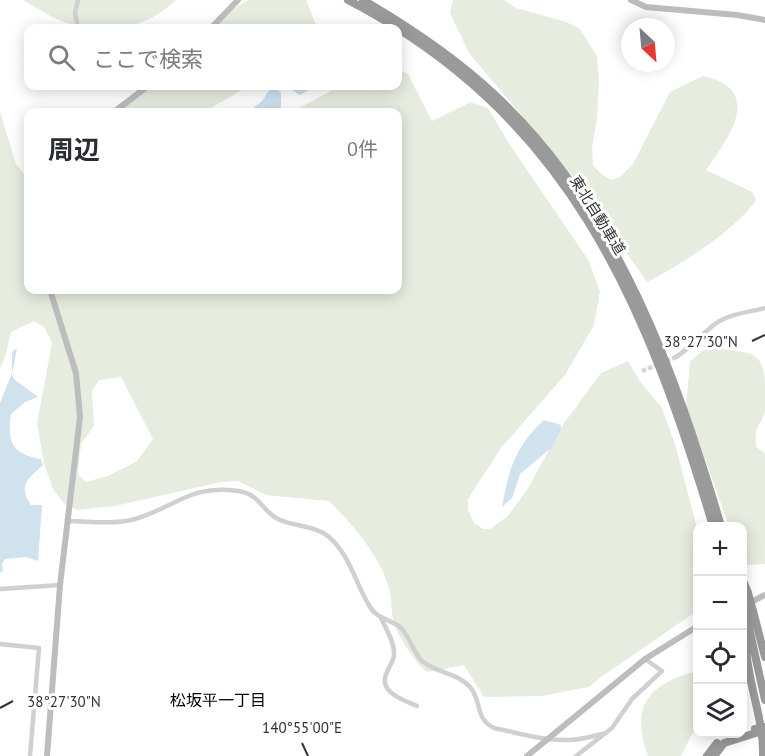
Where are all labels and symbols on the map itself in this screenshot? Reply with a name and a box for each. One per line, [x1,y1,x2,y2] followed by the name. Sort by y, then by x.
[621,18,675,72] north arrow
[566,172,630,258] street label: 東北自動車道
[664,332,738,351] text: 38°27'30"N
[170,690,266,710] district label: 松坂平一丁目
[27,692,101,711] text: 38°27'30"N
[262,718,342,737] text: 140°55'00"E

